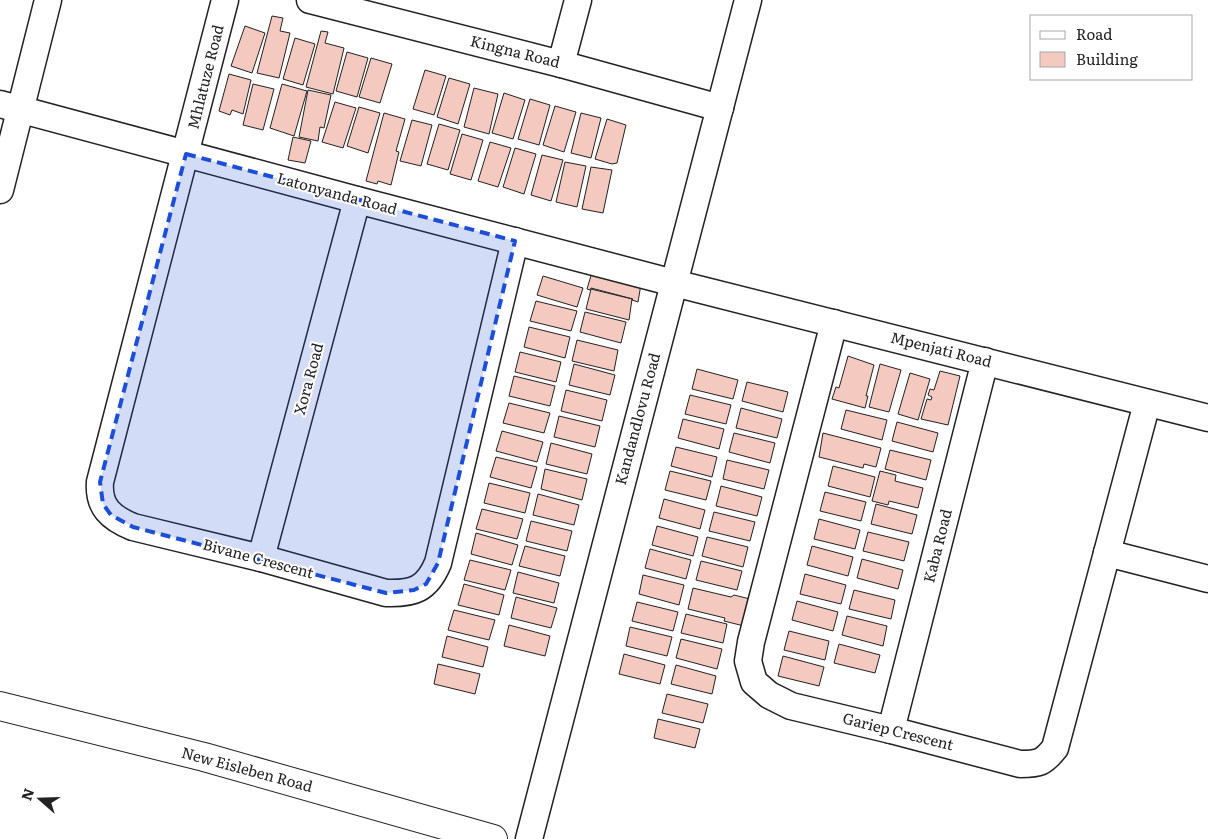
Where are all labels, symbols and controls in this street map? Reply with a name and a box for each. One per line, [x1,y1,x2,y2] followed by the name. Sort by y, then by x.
[1030,15,1193,80] legend
[180,22,229,131] street label: Mhlatuze Road
[1076,22,1112,45] text: Road
[468,28,563,73] street label: Kingna Road
[1076,47,1138,70] text: Building
[275,165,400,220] street label: Latonyanda Road
[888,325,994,372] street label: Mpenjati Road
[287,340,328,417] street label: Xora Road
[608,350,665,487] street label: Kandandlovu Road
[916,506,957,585] street label: Kaba Road
[200,532,316,583] street label: Bivane Crescent
[840,706,956,755] street label: Gariep Crescent
[179,740,316,797] street label: New Eisleben Road
[15,774,65,824] north arrow
[15,785,38,803] text: N

